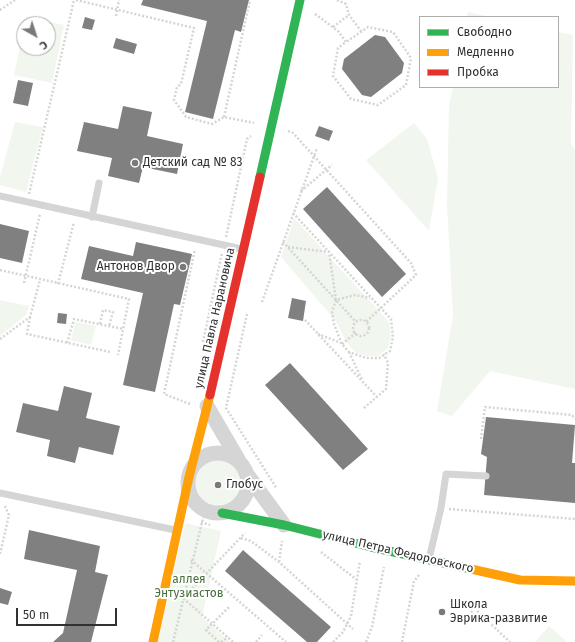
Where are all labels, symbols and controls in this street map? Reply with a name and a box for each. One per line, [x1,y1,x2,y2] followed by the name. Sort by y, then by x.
[16,16,56,56] north arrow
[419,16,559,88] legend
[457,25,512,39] text: Свободно
[37,38,50,52] text: С
[457,45,514,59] text: Медленно
[457,65,499,79] text: Пробка
[143,156,242,170] place label: Детский сад № 83
[130,158,140,168] marker: Детский сад № 83
[192,246,238,390] street label: улица Павла Нарановича
[97,260,175,274] place label: Антонов Двор
[178,262,188,272] marker: Антонов Двор
[226,478,263,492] place label: Глобус
[213,480,223,490] marker: Глобус
[321,528,475,576] street label: улица Петра Федоровского
[154,573,224,601] park label: аллея Энтузиастов
[450,598,547,626] place label: Школа Эврика-развитие
[18,600,119,626] scale bar
[437,607,447,617] marker: Школа Эврика-развитие
[23,608,49,622] text: 50 m

